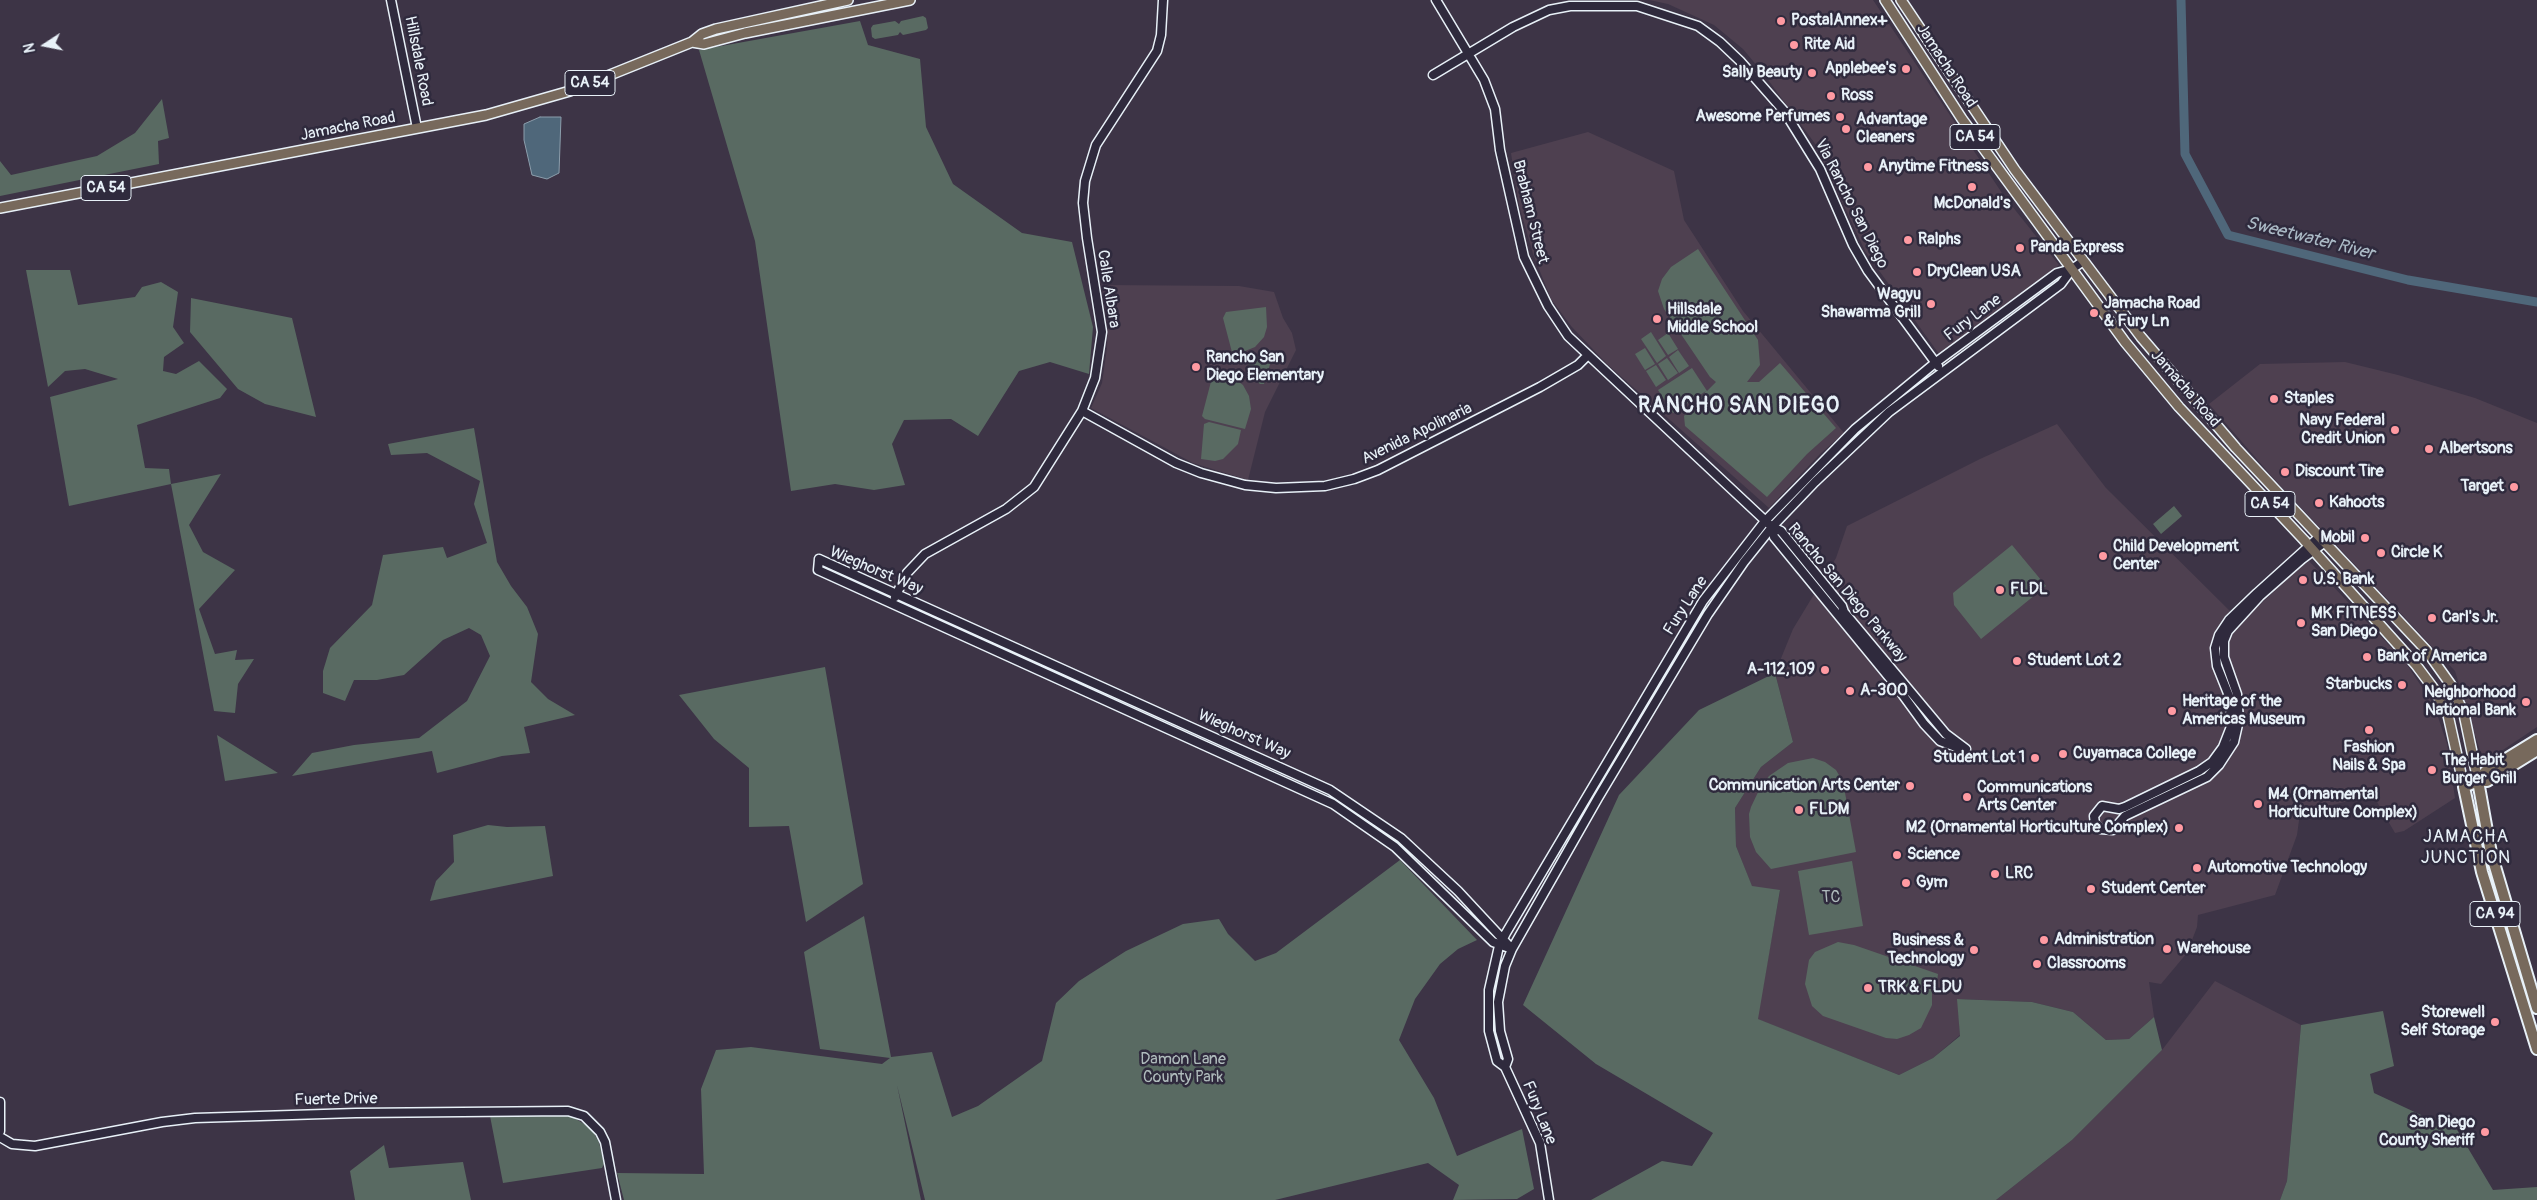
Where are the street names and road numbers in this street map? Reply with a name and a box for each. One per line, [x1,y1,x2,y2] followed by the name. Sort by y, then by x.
[400,14,436,108] street label: Hillsdale Road
[1912,20,1980,112] street label: Jamacha Road
[565,70,615,96] road number: CA 54
[299,108,397,146] street label: Jamacha Road
[1950,124,2000,150] road number: CA 54
[1810,136,1892,272] street label: Via Rancho San Diego
[1508,158,1552,266] street label: Brabham Street
[81,176,131,200] road number: CA 54
[1092,249,1124,329] street label: Calle Albara
[1941,290,2005,346] street label: Fury Lane
[2146,346,2224,432] street label: Jamacha Road
[1359,399,1475,469] street label: Avenida Apolinaria
[2245,492,2295,516] road number: CA 54
[1783,520,1911,666] street label: Rancho San Diego Parkway
[826,543,926,599] street label: Wieghorst Way
[1660,573,1712,639] street label: Fury Lane
[1195,706,1293,764] street label: Wieghorst Way
[2470,902,2520,926] road number: CA 94
[1518,1079,1560,1147] street label: Fury Lane
[294,1090,378,1110] street label: Fuerte Drive

